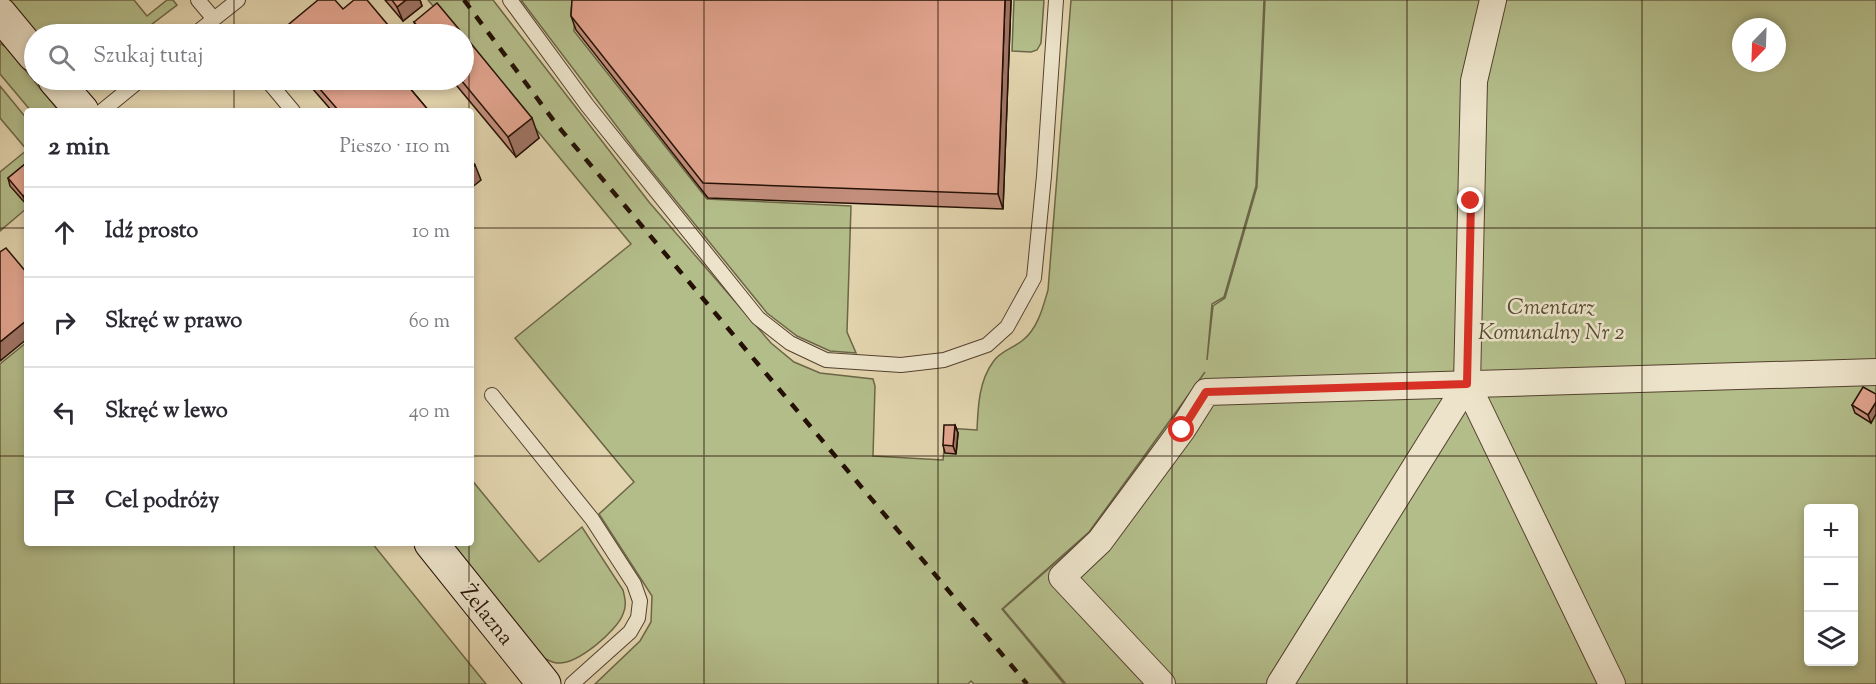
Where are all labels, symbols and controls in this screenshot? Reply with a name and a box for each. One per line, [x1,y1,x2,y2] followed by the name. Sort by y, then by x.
[1732,18,1786,72] north arrow
[24,24,474,90] search box
[45,41,78,74] icon: search
[93,41,204,73] text: Szukaj tutaj
[48,129,110,166] text: 2 min
[339,133,450,162] text: Pieszo · 110 m
[1457,187,1483,213] route end
[48,216,81,249] icon: ahead
[105,216,198,248] text: Idź prosto
[412,218,450,247] text: 10 m
[1478,293,1624,350] park label: Cmentarz Komunalny Nr 2
[48,306,81,339] icon: right
[105,306,242,338] text: Skręć w prawo
[409,308,450,337] text: 60 m
[48,396,81,429] icon: left
[105,396,228,428] text: Skręć w lewo
[409,398,450,427] text: 40 m
[1168,416,1194,442] route start
[48,486,81,519] icon: arrive
[105,486,219,518] text: Cel podróży
[1804,504,1858,666] map controls
[1804,504,1858,558] button: +
[1804,558,1858,612] button: −
[451,579,520,653] street label: Żelazna
[1804,612,1858,666] button: layers

